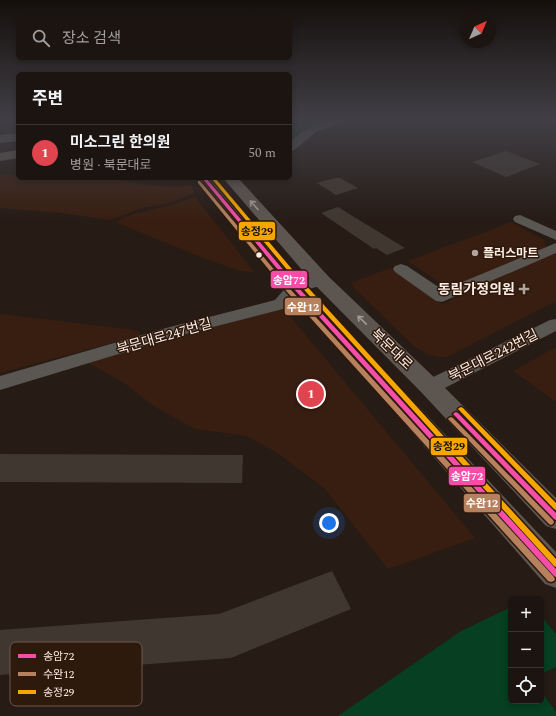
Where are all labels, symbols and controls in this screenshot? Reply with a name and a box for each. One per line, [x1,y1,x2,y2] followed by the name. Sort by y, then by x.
[460,12,496,48] north arrow
[16,16,292,60] search box
[30,27,52,49] icon: search
[62,27,121,50] text: 장소 검색
[32,86,63,112] text: 주변
[70,131,170,154] text: 미소그린 한의원
[41,143,49,163] text: 1
[249,143,276,163] text: 50 m
[70,155,152,175] text: 병원 · 북문대로
[249,200,258,210] one-way arrow
[238,221,276,241] line badge: 송정29
[241,223,273,240] text: 송정29
[483,244,538,263] place label: 플러스마트
[470,248,480,258] marker: 플러스마트
[254,250,264,260] unlabelled marker
[270,270,308,289] line badge: 송암72
[273,272,305,289] text: 송암72
[438,279,515,300] place label: 동림가정의원
[518,283,530,295] marker: 동림가정의원
[284,297,322,316] line badge: 수완12
[287,299,319,316] text: 수완12
[114,313,214,360] street label: 북문대로247번길
[357,315,367,325] one-way arrow
[366,324,418,375] street label: 북문대로
[445,324,542,387] street label: 북문대로242번길
[298,379,324,409] pin: 1
[430,437,468,456] line badge: 송정29
[433,438,465,455] text: 송정29
[448,466,486,486] line badge: 송암72
[451,468,483,485] text: 송암72
[463,493,501,513] line badge: 수완12
[466,495,498,512] text: 수완12
[319,513,339,533] your location
[508,596,544,704] map controls
[508,596,544,632] button: +
[508,632,544,668] button: −
[10,642,142,706] legend
[43,648,75,665] text: 송암72
[43,666,75,683] text: 수완12
[508,668,544,704] button: locate
[43,684,75,701] text: 송정29

